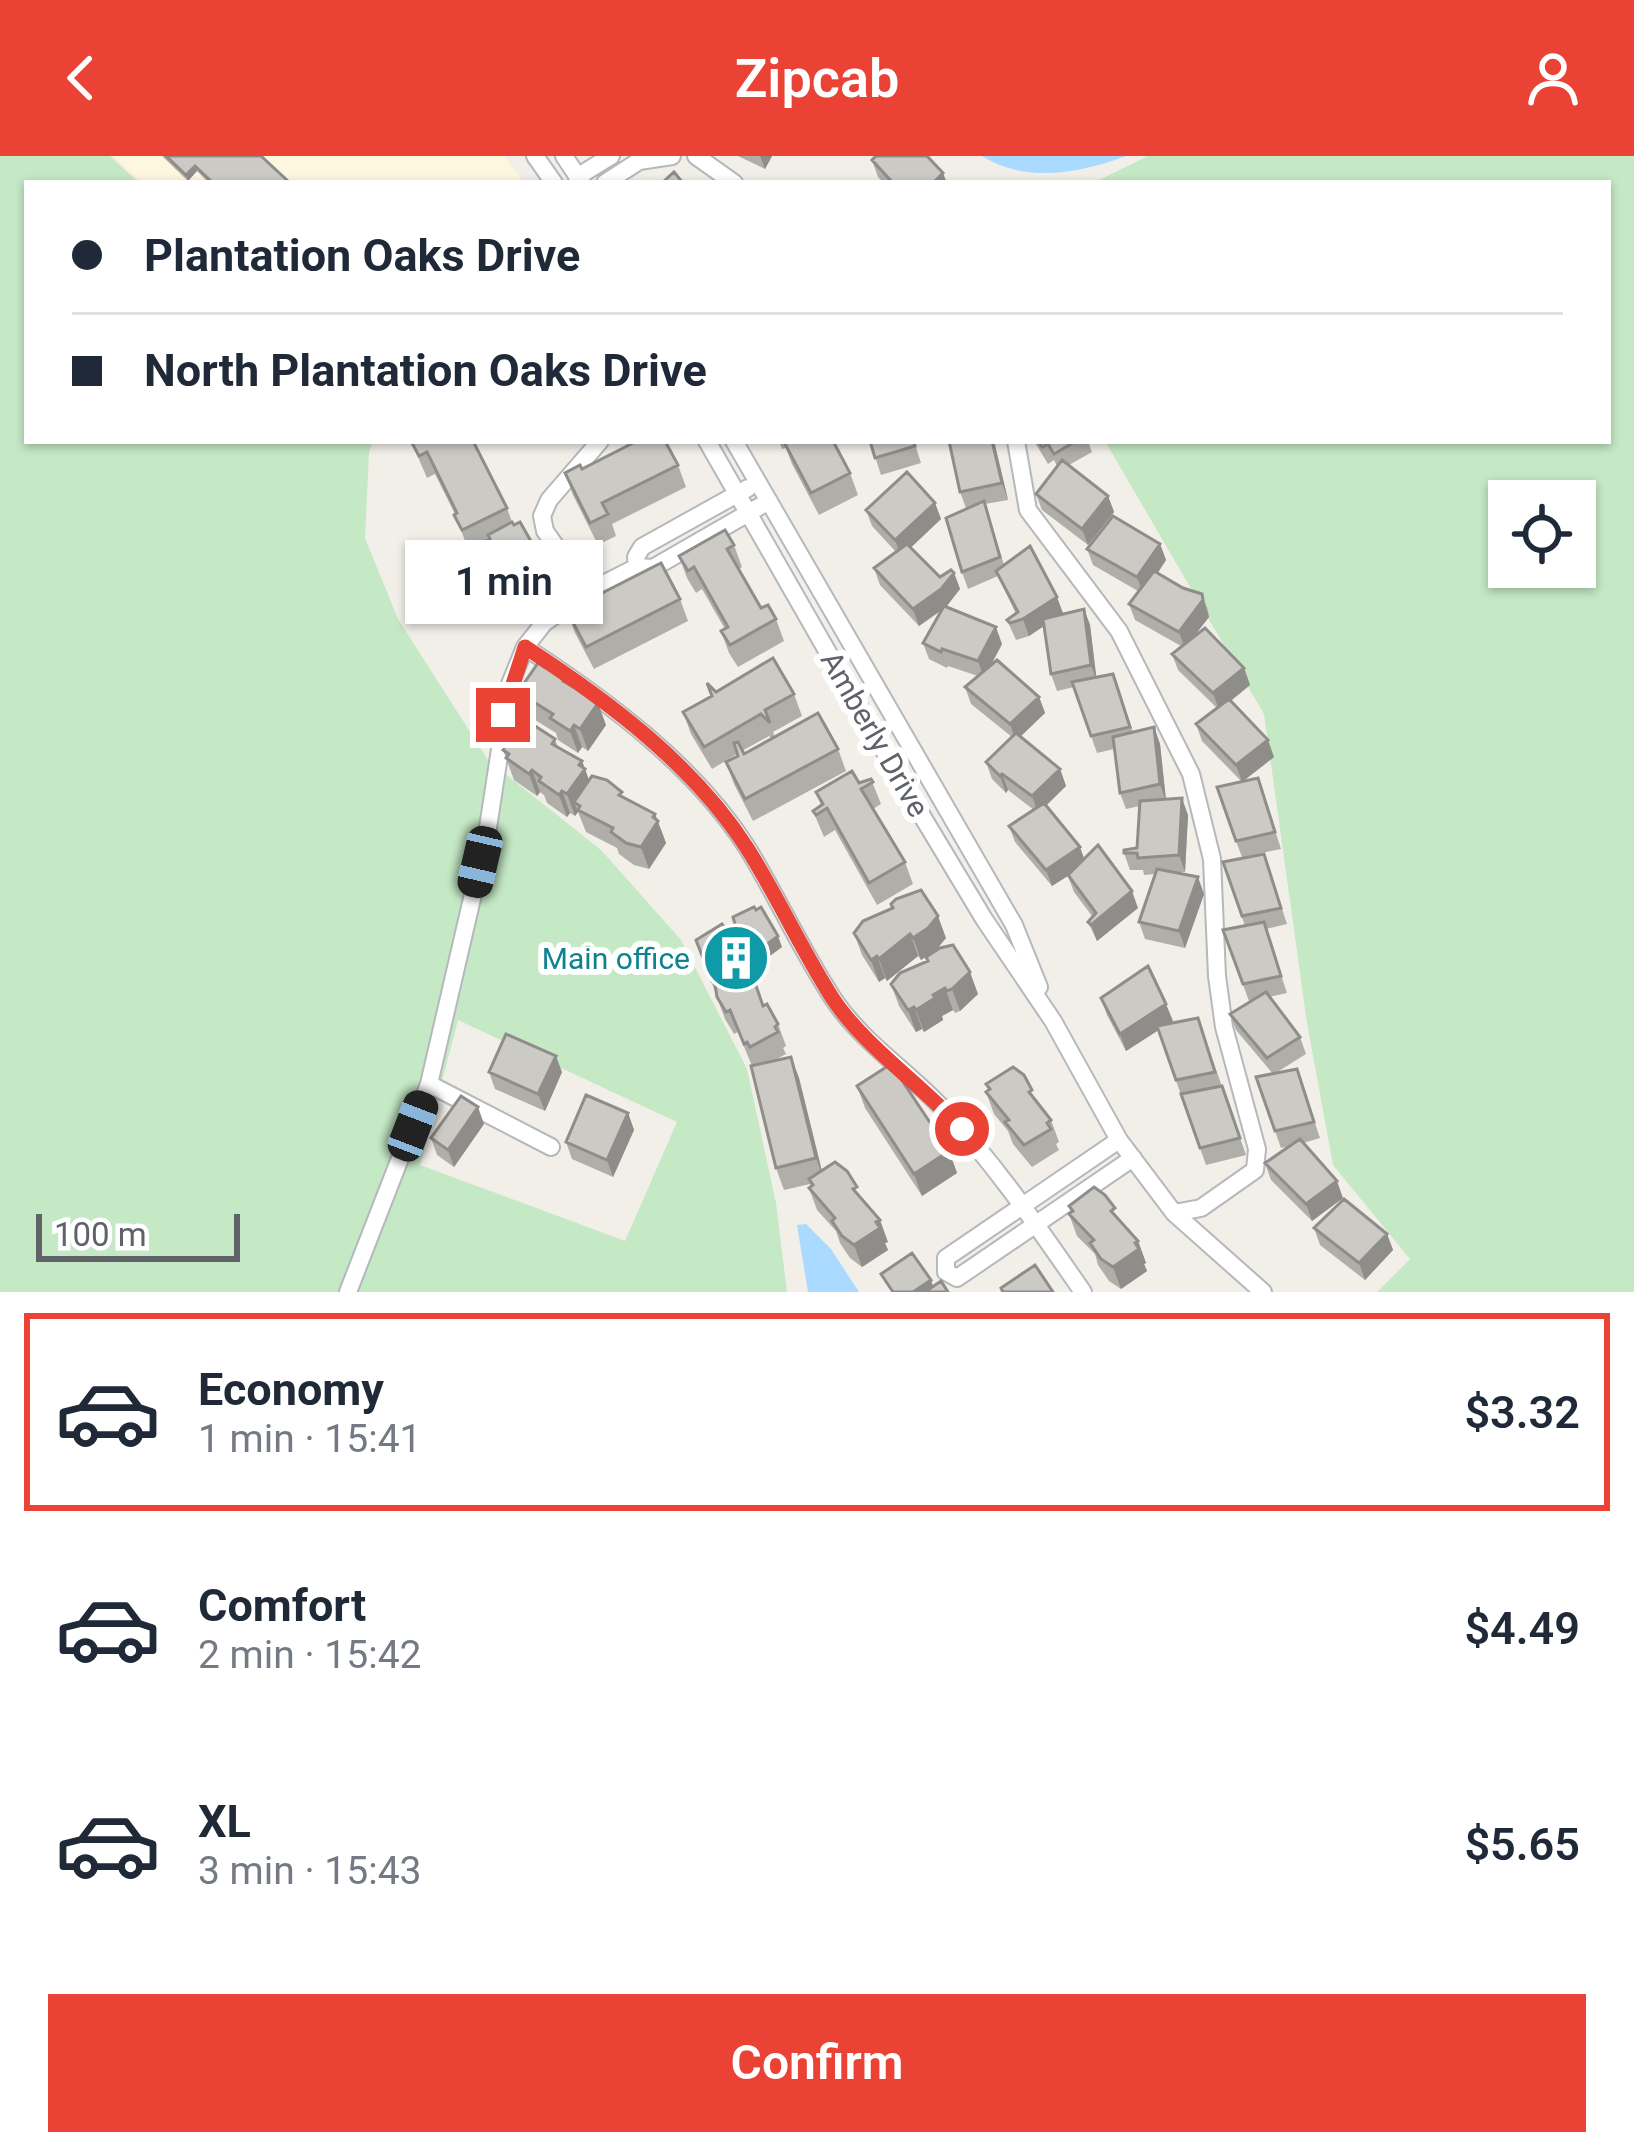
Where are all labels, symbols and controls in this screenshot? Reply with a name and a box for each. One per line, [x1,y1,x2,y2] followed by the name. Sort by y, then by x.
[48,45,114,111] icon: back
[1520,45,1586,111] icon: person
[735,47,899,110] text: Zipcab
[144,229,580,282] text: Plantation Oaks Drive
[144,344,707,397] text: North Plantation Oaks Drive
[1488,480,1596,588] map controls
[1488,480,1596,588] button: locate
[404,541,602,625] callout: 1 min
[455,559,553,605] text: 1 min
[814,645,936,823] street label: Amberly Drive
[476,688,530,742] route end
[454,823,506,901] car
[701,923,771,993] building icon: Main office
[542,941,690,976] place label: Main office
[383,1086,443,1166] car
[935,1102,989,1156] route start
[36,1208,240,1261] scale bar
[54,1215,147,1254] text: 100 m
[54,1358,162,1466] icon: car
[198,1363,384,1416] text: Economy
[1464,1386,1580,1439] text: $3.32
[198,1416,421,1462] text: 1 min · 15:41
[54,1574,162,1682] icon: car
[198,1579,366,1632] text: Comfort
[1464,1602,1580,1655] text: $4.49
[198,1632,421,1678] text: 2 min · 15:42
[54,1790,162,1898] icon: car
[198,1795,251,1848] text: XL
[1464,1818,1580,1871] text: $5.65
[198,1848,421,1894] text: 3 min · 15:43
[48,1994,1586,2132] button: Confirm

